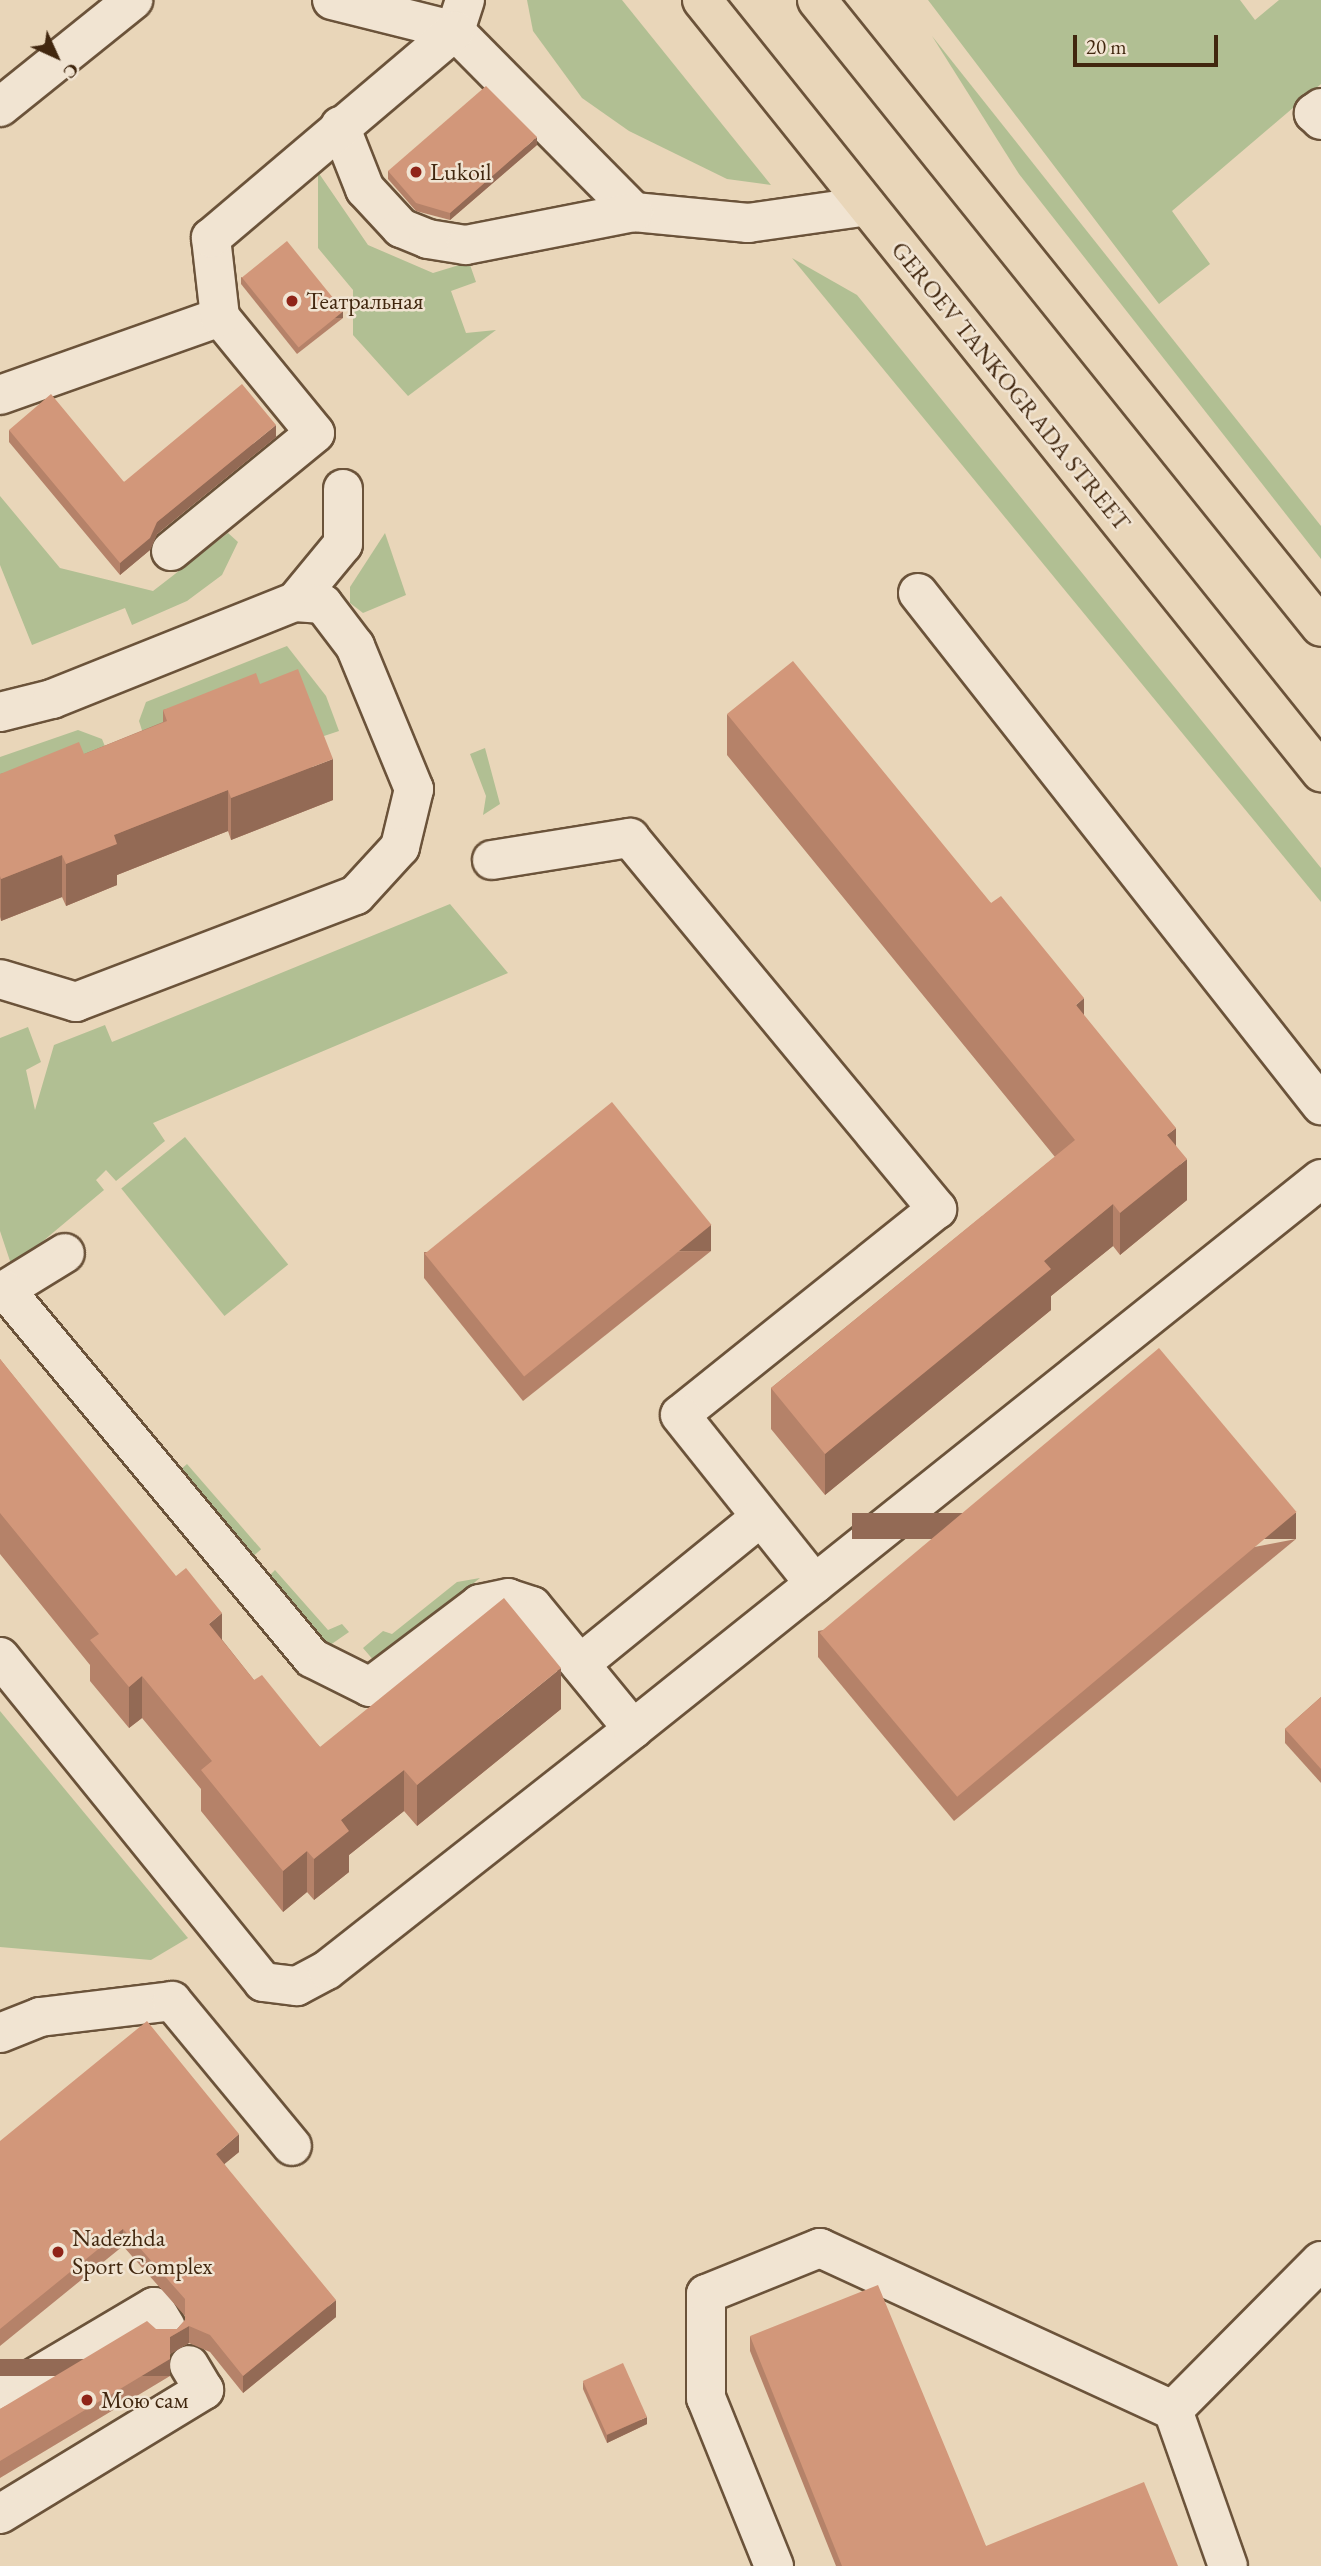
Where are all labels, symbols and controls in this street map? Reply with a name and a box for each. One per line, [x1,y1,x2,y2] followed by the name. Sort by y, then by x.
[21,21,91,91] north arrow
[1076,21,1221,65] scale bar
[1086,33,1127,60] text: 20 m
[58,58,85,85] text: С
[430,158,491,186] place label: Lukoil
[408,164,424,180] marker: Lukoil
[885,236,1137,536] street label: GEROEV TANKOGRADA STREET
[306,287,424,315] place label: Театральная
[284,293,300,309] marker: Театральная
[72,2224,213,2280] place label: Nadezhda Sport Complex
[50,2244,66,2260] marker: Nadezhda Sport Complex
[101,2386,189,2414] place label: Мою сам
[79,2392,95,2408] marker: Мою сам

